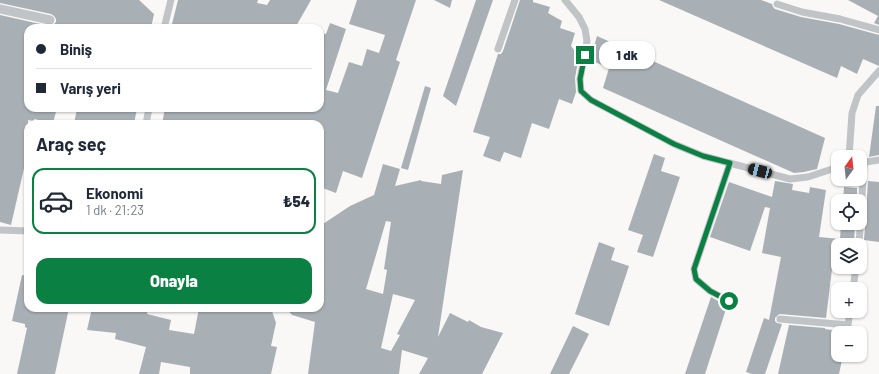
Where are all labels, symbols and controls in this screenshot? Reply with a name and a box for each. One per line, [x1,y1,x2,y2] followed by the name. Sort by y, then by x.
[60,40,92,58] text: Biniş
[599,41,655,69] callout: 1 dk
[576,46,594,64] route end
[616,47,638,63] text: 1 dk
[60,79,121,97] text: Varış yeri
[36,133,106,155] text: Araç seç
[831,150,867,186] north arrow
[831,150,867,362] map controls
[747,162,773,180] car
[38,183,74,219] icon: car
[86,184,143,202] text: Ekonomi
[283,192,310,210] text: ₺54
[831,194,867,230] button: locate
[86,202,144,218] text: 1 dk · 21:23
[831,238,867,274] button: layers
[36,258,312,304] button: Onayla
[831,282,867,318] button: +
[720,292,738,310] route start
[831,326,867,362] button: −

